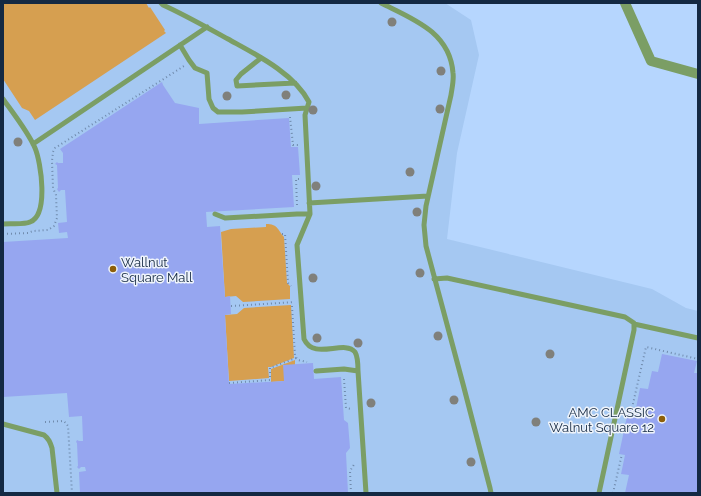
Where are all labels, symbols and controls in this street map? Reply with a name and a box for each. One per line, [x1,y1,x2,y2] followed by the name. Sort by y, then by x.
[121,255,193,285] place label: Wallnut Square Mall
[108,264,118,274] marker: Wallnut Square Mall
[549,405,654,435] place label: AMC CLASSIC Walnut Square 12
[657,414,667,424] marker: AMC CLASSIC Walnut Square 12

